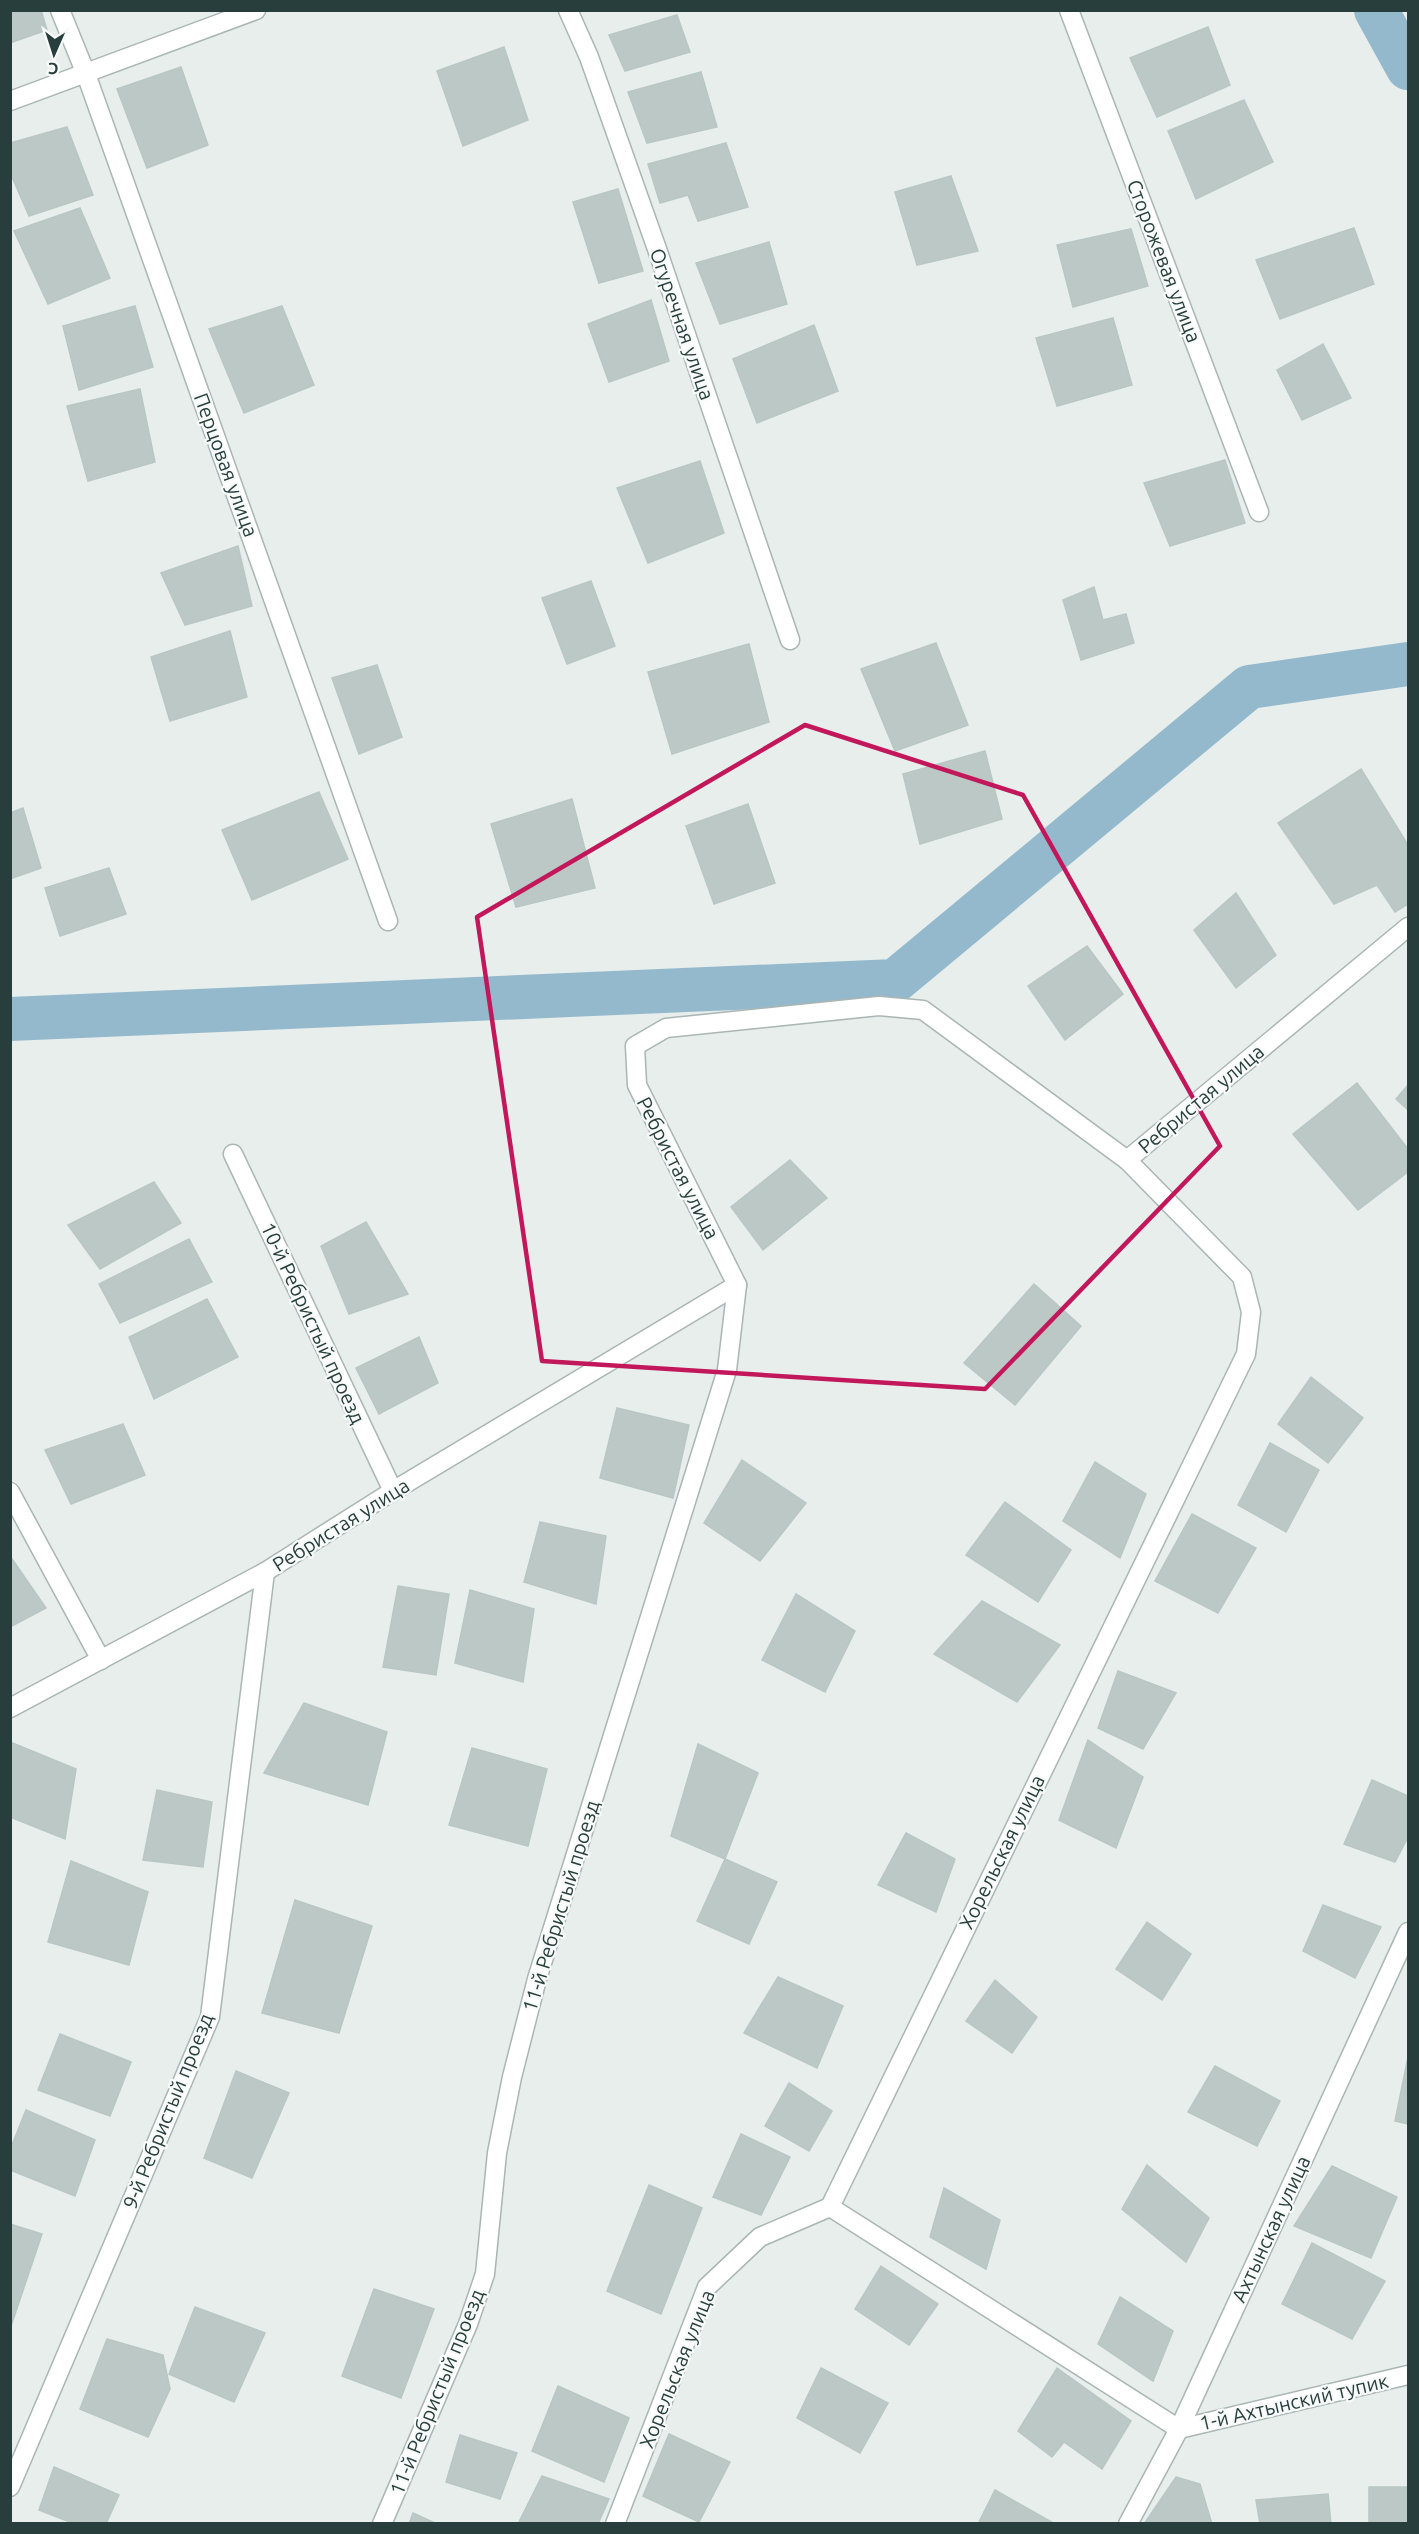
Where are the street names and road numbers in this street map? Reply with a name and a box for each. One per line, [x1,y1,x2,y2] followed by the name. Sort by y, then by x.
[1123,176,1206,346] street label: Сторожевая улица
[646,245,719,403] street label: Огуречная улица
[190,390,263,540] street label: Перцовая улица
[1133,1039,1268,1158] street label: Ребристая улица
[633,1093,724,1243] street label: Ребристая улица
[257,1218,370,1427] street label: 10-й Ребристый проезд
[268,1473,413,1576] street label: Ребристая улица
[954,1771,1049,1933] street label: Хорельская улица
[517,1797,604,2014] street label: 11-й Ребристый проезд
[118,2010,217,2212] street label: 9-й Ребристый проезд
[1227,2152,1315,2306] street label: Ахтынская улица
[385,2285,488,2498] street label: 11-й Ребристый проезд
[634,2286,719,2451] street label: Хорельская улица
[1197,2369,1391,2434] street label: 1-й Ахтынский тупик

